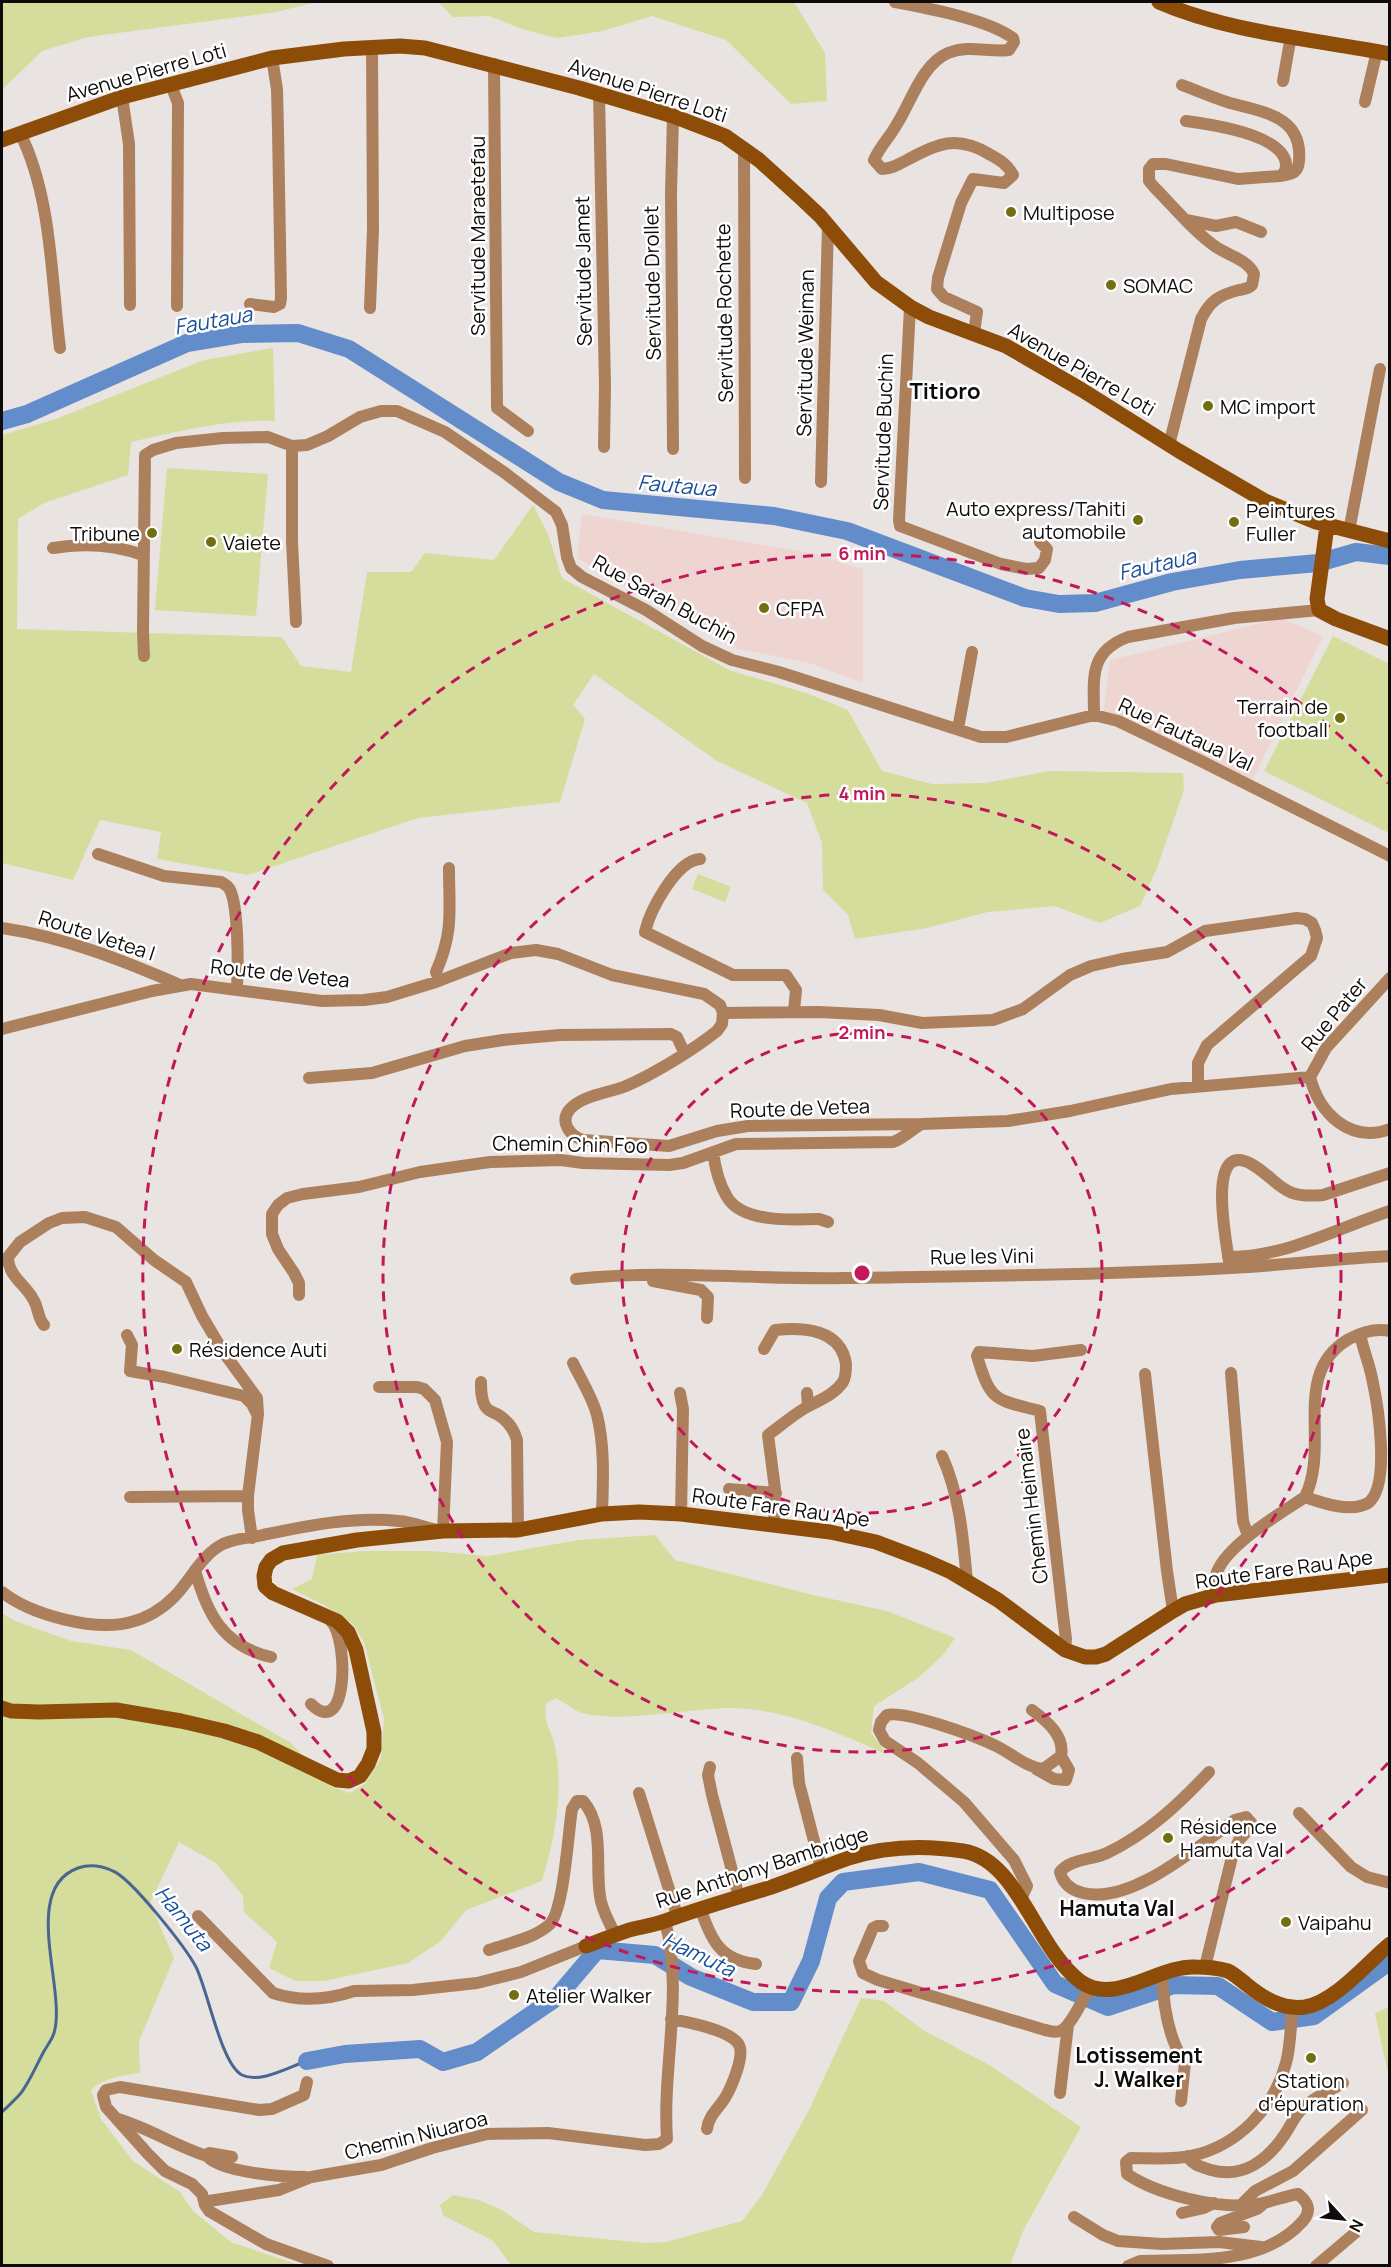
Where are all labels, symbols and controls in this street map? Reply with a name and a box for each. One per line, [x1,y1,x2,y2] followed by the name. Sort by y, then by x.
[63,36,229,108] street label: Avenue Pierre Loti
[565,52,731,128] street label: Avenue Pierre Loti
[464,136,491,336] street label: Servitude Maraetefau
[568,196,598,346] street label: Servitude Jamet
[1023,199,1115,226] place label: Multipose
[637,205,667,361] street label: Servitude Drollet
[1004,205,1018,219] marker: Multipose
[709,223,739,403] street label: Servitude Rochette
[790,269,820,437] street label: Servitude Weiman
[1123,272,1193,299] place label: SOMAC
[1104,278,1118,292] marker: SOMAC
[172,299,255,341] water label: Fautaua
[1004,316,1160,422] street label: Avenue Pierre Loti
[867,353,899,511] street label: Servitude Buchin
[910,376,980,406] district label: Titioro
[1220,393,1316,420] place label: MC import
[1201,399,1215,413] marker: MC import
[637,468,719,502] water label: Fautaua
[946,495,1126,545] place label: Auto express/Tahiti automobile
[1246,497,1335,547] place label: Peintures Fuller
[1131,513,1145,527] marker: Auto express/Tahiti automobile
[1227,515,1241,529] marker: Peintures Fuller
[70,520,140,547] place label: Tribune
[145,526,159,540] marker: Tribune
[223,529,281,556] place label: Vaiete
[204,535,218,549] marker: Vaiete
[838,541,886,565] text: 6 min
[1116,541,1200,586] water label: Fautaua
[588,548,742,650] street label: Rue Sarah Buchin
[776,595,824,622] place label: CFPA
[757,601,771,615] marker: CFPA
[1114,691,1258,777] street label: Rue Fautaua Val
[1237,693,1328,743] place label: Terrain de football
[1333,711,1347,725] marker: Terrain de football
[838,781,886,805] text: 4 min
[35,903,159,967] street label: Route Vetea I
[209,952,351,994] street label: Route de Vetea
[1295,971,1373,1057] street label: Rue Pater
[839,1020,885,1044] text: 2 min
[730,1092,870,1124] street label: Route de Vetea
[492,1129,648,1159] street label: Chemin Chin Foo
[930,1242,1034,1270] street label: Rue les Vini
[852,1263,872,1283] centre of rings
[189,1336,327,1363] place label: Résidence Auti
[170,1342,184,1356] marker: Résidence Auti
[1008,1427,1054,1585] street label: Chemin Heimaire
[691,1481,871,1533] street label: Route Fare Rau Ape
[1194,1543,1374,1595] street label: Route Fare Rau Ape
[1180,1813,1284,1863] place label: Résidence Hamuta Val
[652,1820,872,1914] street label: Rue Anthony Bambridge
[1161,1831,1175,1845] marker: Résidence Hamuta Val
[149,1880,220,1958] water label: Hamuta
[1059,1894,1175,1922] district label: Hamuta Val
[1298,1909,1372,1936] place label: Vaipahu
[1279,1915,1293,1929] marker: Vaipahu
[658,1925,741,1983] water label: Hamuta
[526,1982,652,2009] place label: Atelier Walker
[507,1988,521,2002] marker: Atelier Walker
[1075,2041,1203,2093] district label: Lotissement J. Walker
[1304,2051,1318,2065] marker: Station d'épuration
[1258,2067,1364,2117] place label: Station d'épuration
[342,2104,490,2166] street label: Chemin Niuaroa
[1313,2189,1373,2249] north arrow
[1344,2216,1369,2236] text: N

